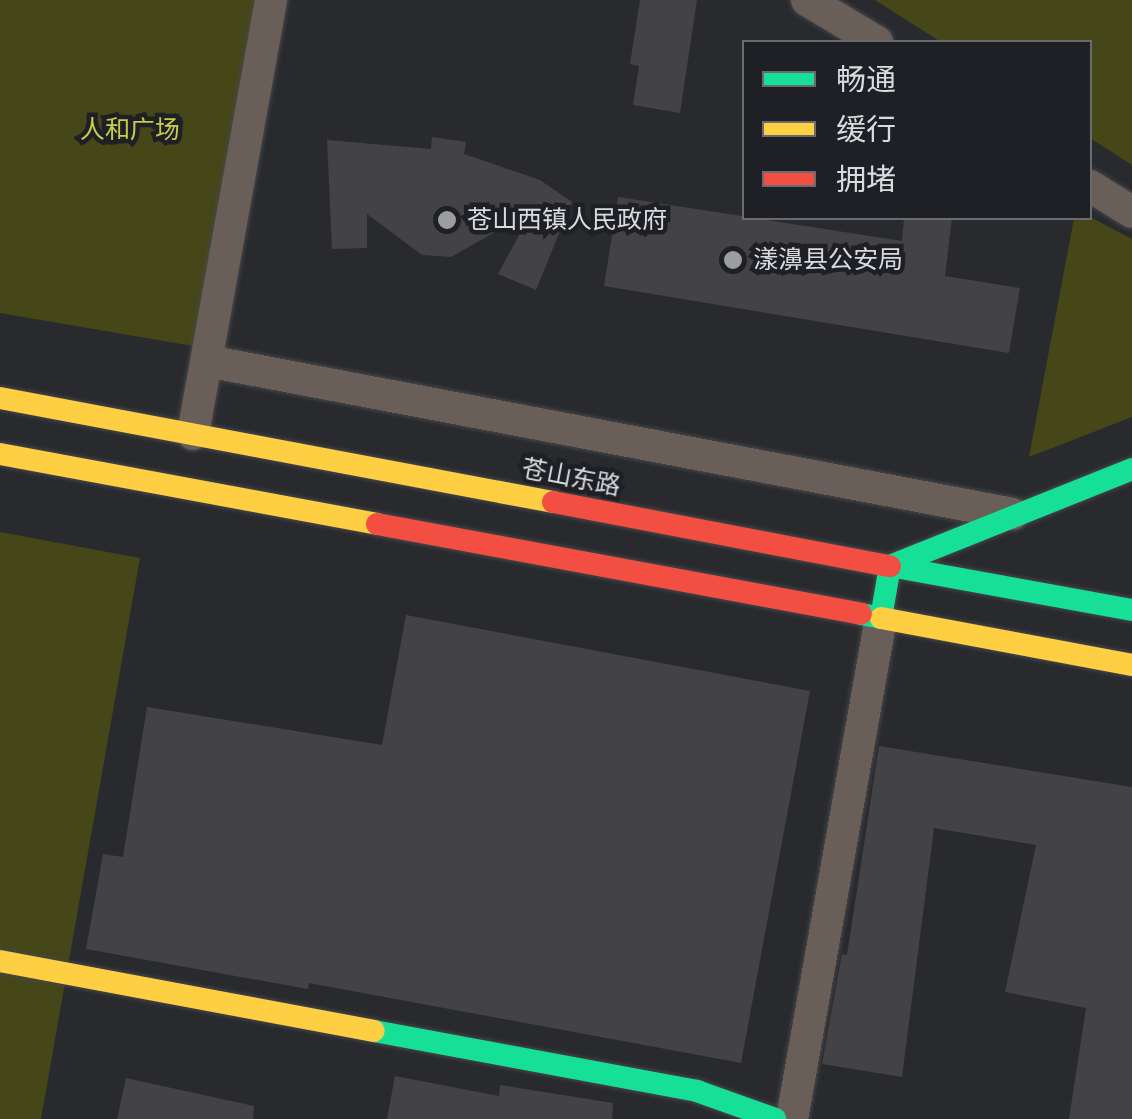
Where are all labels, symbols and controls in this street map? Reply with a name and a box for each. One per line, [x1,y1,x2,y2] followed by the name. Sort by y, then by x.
[742,40,1092,220] legend
[836,58,896,101] text: 畅通
[836,108,896,151] text: 缓行
[80,115,180,145] park label: 人和广场
[836,158,896,201] text: 拥堵
[467,205,667,235] place label: 苍山西镇人民政府
[436,209,458,231] marker: 苍山西镇人民政府
[753,245,903,275] place label: 漾濞县公安局
[722,249,744,271] marker: 漾濞县公安局
[519,454,623,502] street label: 苍山东路

